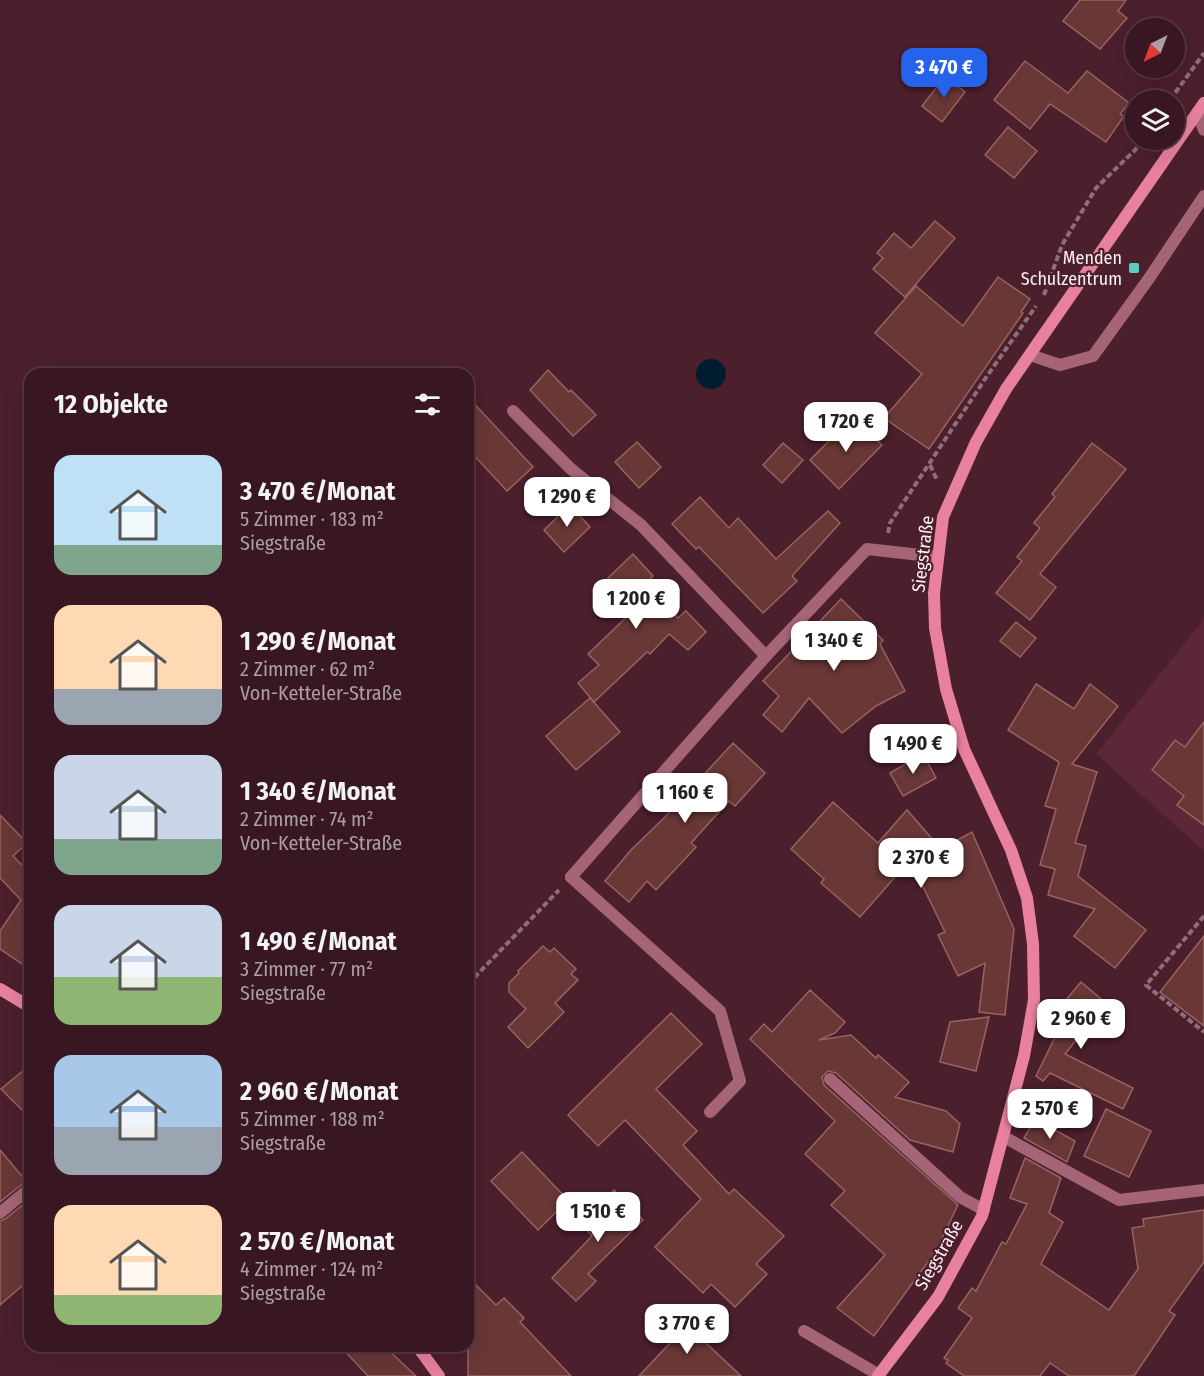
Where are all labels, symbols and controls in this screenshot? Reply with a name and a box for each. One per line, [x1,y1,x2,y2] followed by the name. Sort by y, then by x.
[1125,18,1185,78] north arrow
[1125,18,1185,150] map controls
[889,48,999,99] pin: 3 470 €
[915,55,973,79] text: 3 470 €
[1125,90,1185,150] button: layers
[1021,247,1122,290] place label: Menden Schulzentrum
[1127,261,1141,275] marker: Menden Schulzentrum
[411,388,444,421] icon: filters
[54,389,168,420] text: 12 Objekte
[791,402,901,453] pin: 1 720 €
[818,409,874,433] text: 1 720 €
[240,476,395,507] text: 3 470 €/Monat
[512,477,622,528] pin: 1 290 €
[102,479,174,551] icon: home
[538,484,596,508] text: 1 290 €
[240,507,384,531] text: 5 Zimmer · 183 m²
[907,514,939,594] street label: Siegstraße
[240,531,326,555] text: Siegstraße
[581,579,691,630] pin: 1 200 €
[607,586,665,610] text: 1 200 €
[779,621,889,672] pin: 1 340 €
[240,626,396,657] text: 1 290 €/Monat
[805,628,863,652] text: 1 340 €
[102,629,174,701] icon: home
[240,657,375,681] text: 2 Zimmer · 62 m²
[240,681,402,705] text: Von-Ketteler-Straße
[858,724,968,775] pin: 1 490 €
[884,731,942,755] text: 1 490 €
[630,773,740,824] pin: 1 160 €
[240,776,396,807] text: 1 340 €/Monat
[102,779,174,851] icon: home
[656,780,714,804] text: 1 160 €
[240,807,374,831] text: 2 Zimmer · 74 m²
[240,831,402,855] text: Von-Ketteler-Straße
[866,838,976,889] pin: 2 370 €
[893,845,949,869] text: 2 370 €
[240,926,397,957] text: 1 490 €/Monat
[102,929,174,1001] icon: home
[240,957,373,981] text: 3 Zimmer · 77 m²
[240,981,326,1005] text: Siegstraße
[1026,999,1136,1050] pin: 2 960 €
[1051,1006,1111,1030] text: 2 960 €
[240,1076,399,1107] text: 2 960 €/Monat
[102,1079,174,1151] icon: home
[995,1089,1105,1140] pin: 2 570 €
[1022,1096,1078,1120] text: 2 570 €
[240,1107,385,1131] text: 5 Zimmer · 188 m²
[240,1131,326,1155] text: Siegstraße
[543,1192,653,1243] pin: 1 510 €
[570,1199,626,1223] text: 1 510 €
[910,1216,968,1294] street label: Siegstraße
[240,1226,394,1257] text: 2 570 €/Monat
[102,1229,174,1301] icon: home
[240,1257,383,1281] text: 4 Zimmer · 124 m²
[240,1281,326,1305] text: Siegstraße
[632,1304,742,1355] pin: 3 770 €
[659,1311,715,1335] text: 3 770 €

